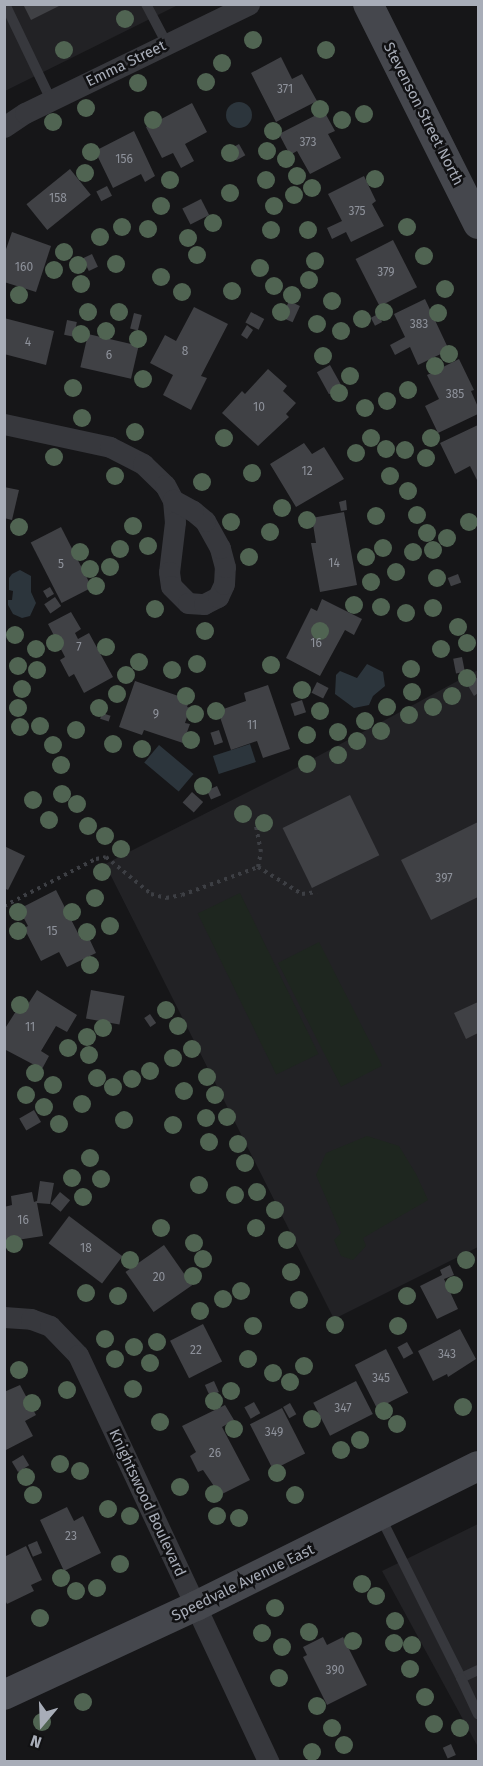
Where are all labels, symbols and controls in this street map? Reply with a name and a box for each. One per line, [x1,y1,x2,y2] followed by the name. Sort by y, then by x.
[83,37,169,91] street label: Emma Street
[379,40,467,188] street label: Stevenson Street North
[277,83,293,97] house number: 371
[299,136,317,150] house number: 373
[115,153,133,167] house number: 156
[49,192,67,206] house number: 158
[348,205,366,219] house number: 375
[15,261,33,275] house number: 160
[377,266,395,280] house number: 379
[410,318,428,332] house number: 383
[25,336,31,350] house number: 4
[182,345,188,359] house number: 8
[106,349,112,363] house number: 6
[446,388,464,402] house number: 385
[253,401,265,415] house number: 10
[301,465,313,479] house number: 12
[328,557,340,571] house number: 14
[58,558,64,572] house number: 5
[310,637,322,651] house number: 16
[76,641,82,655] house number: 7
[153,708,159,722] house number: 9
[247,719,257,733] house number: 11
[435,872,453,886] house number: 397
[46,925,58,939] house number: 15
[25,1021,35,1035] house number: 11
[17,1214,29,1228] house number: 16
[80,1242,92,1256] house number: 18
[153,1271,165,1285] house number: 20
[190,1344,202,1358] house number: 22
[438,1348,456,1362] house number: 343
[372,1372,390,1386] house number: 345
[334,1402,352,1416] house number: 347
[105,1426,189,1580] street label: Knightswood Boulevard
[265,1426,283,1440] house number: 349
[209,1447,221,1461] house number: 26
[65,1530,77,1544] house number: 23
[169,1541,317,1625] street label: Speedvale Avenue East
[326,1664,344,1678] house number: 390
[12,1694,72,1754] north arrow
[28,1731,44,1752] text: N

